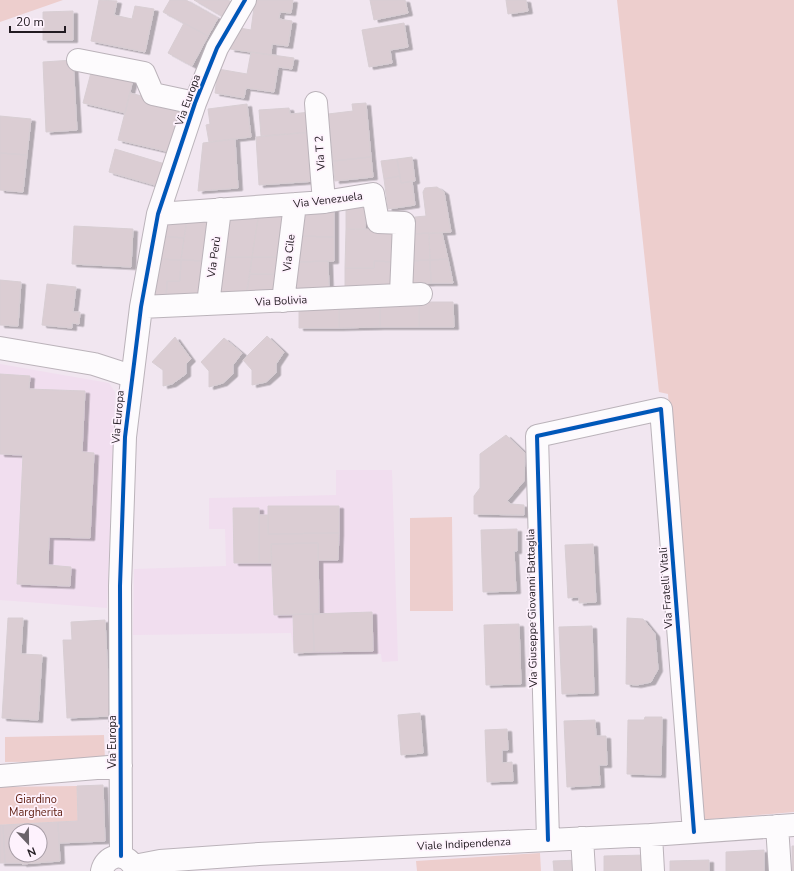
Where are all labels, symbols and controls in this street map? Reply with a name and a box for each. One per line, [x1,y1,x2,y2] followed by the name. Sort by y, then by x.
[10,8,65,34] scale bar
[16,14,44,30] text: 20 m
[171,72,204,129] street label: Via Europa
[311,135,329,172] street label: Via T 2
[291,188,364,212] street label: Via Venezuela
[279,233,299,274] street label: Via Cile
[204,235,224,280] street label: Via Perù
[254,292,308,310] street label: Via Bolivia
[108,389,128,445] street label: Via Europa
[523,528,541,688] street label: Via Giuseppe Giovanni Battaglia
[656,547,676,630] street label: Via Fratelli Vitali
[105,715,120,770] street label: Via Europa
[9,792,63,820] park label: Giardino Margherita
[8,823,48,863] north arrow
[416,834,511,854] street label: Viale Indipendenza
[25,843,38,860] text: N

